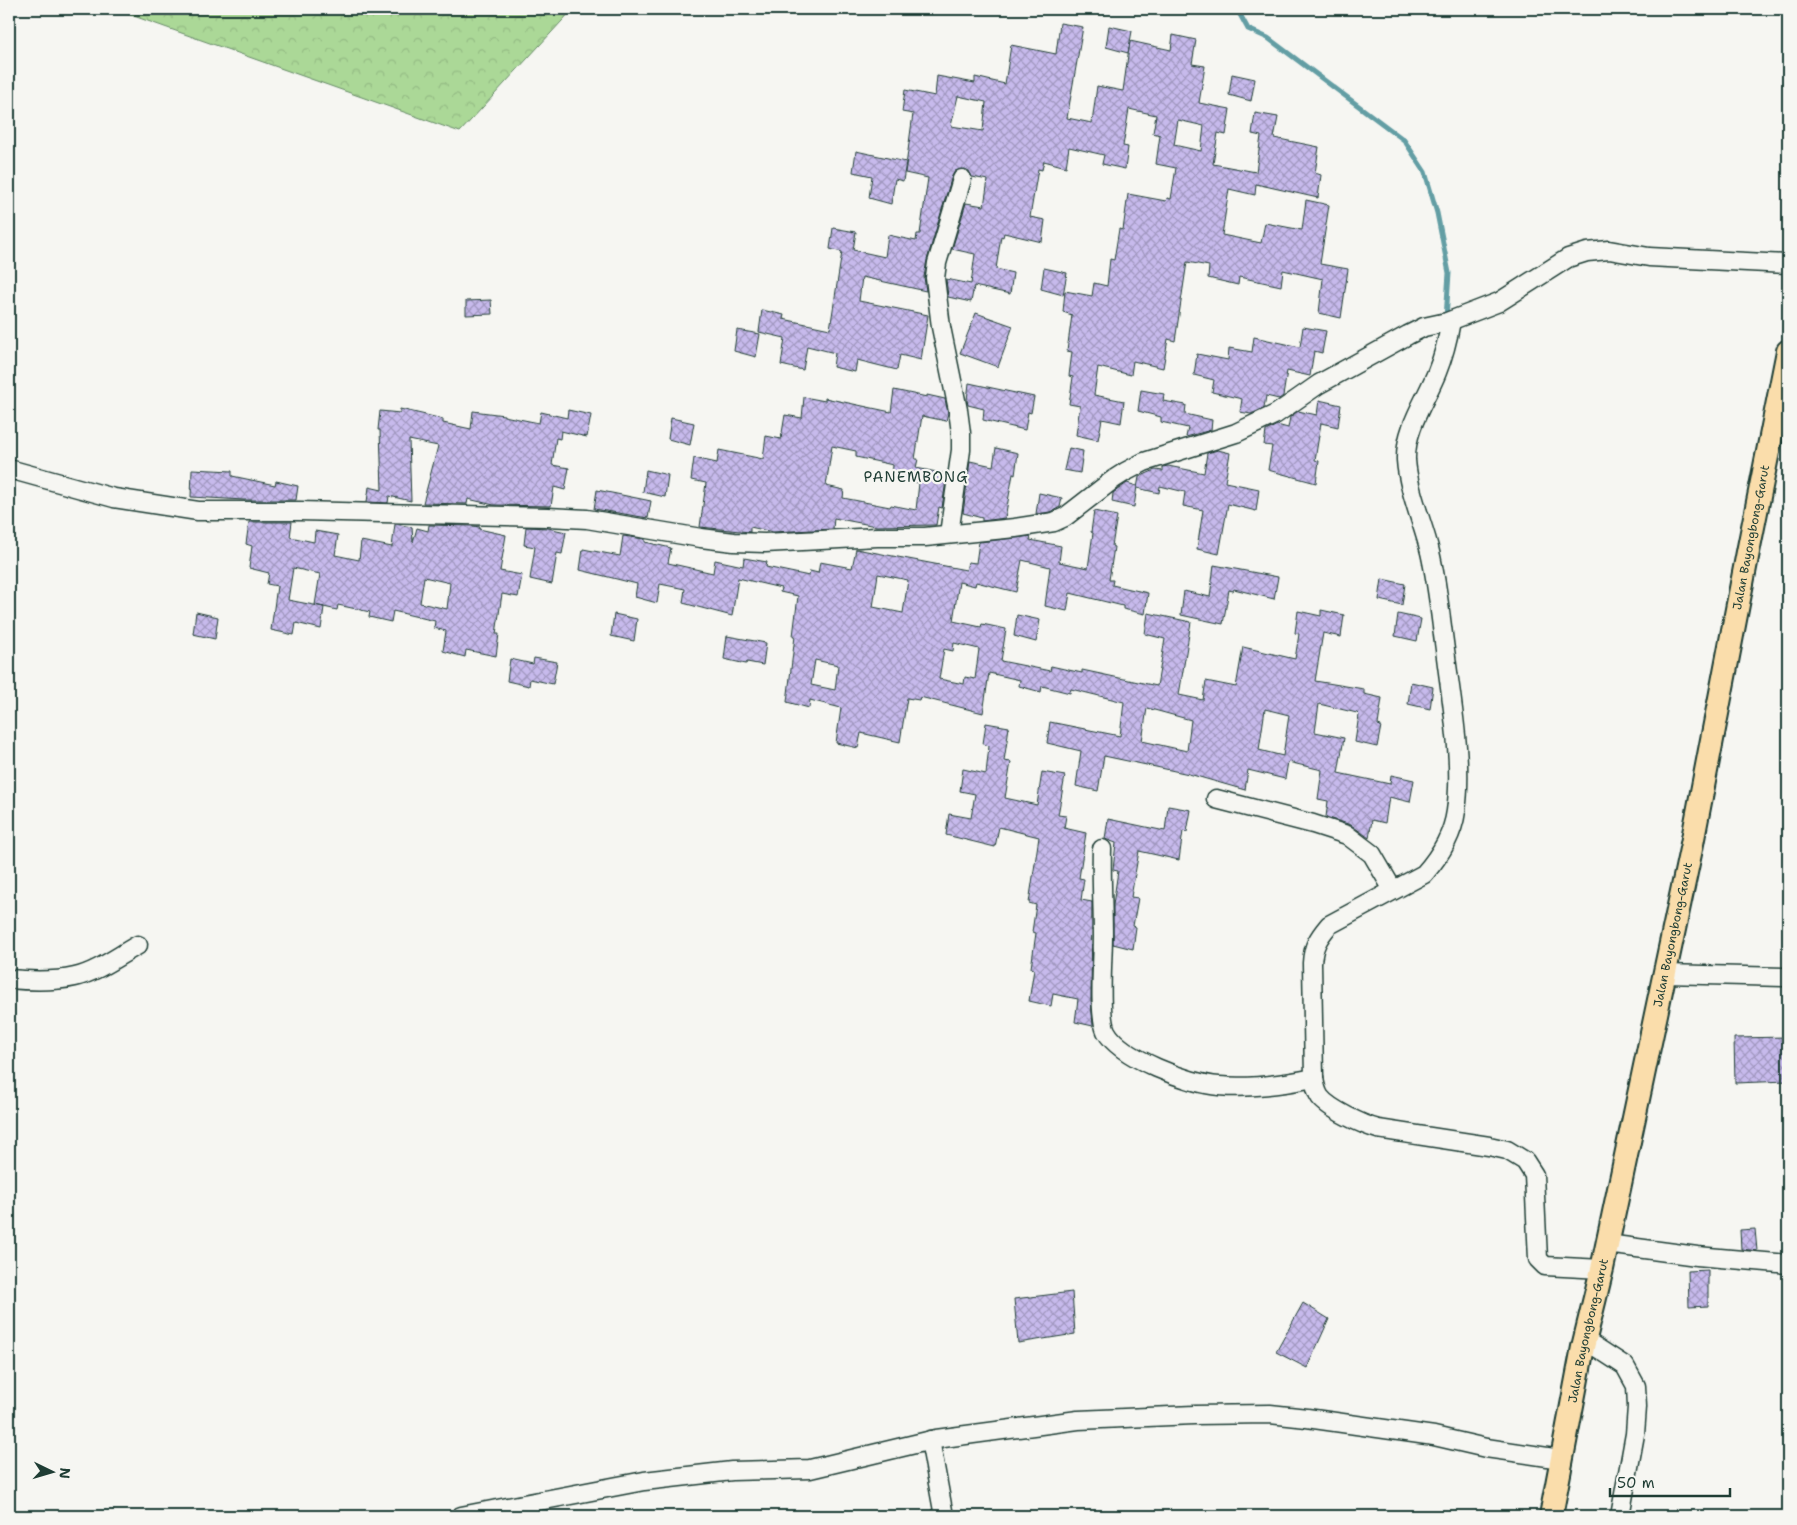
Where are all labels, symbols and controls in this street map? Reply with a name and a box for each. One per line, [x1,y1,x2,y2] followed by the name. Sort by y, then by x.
[1729,463,1773,611] street label: Jalan Bayongbong-Garut
[863,467,969,487] district label: PANEMBONG
[1650,861,1696,1009] street label: Jalan Bayongbong-Garut
[1565,1257,1612,1404] street label: Jalan Bayongbong-Garut
[28,1448,78,1498] north arrow
[1610,1465,1730,1497] scale bar
[56,1467,74,1479] text: N
[1617,1473,1655,1493] text: 50 m

